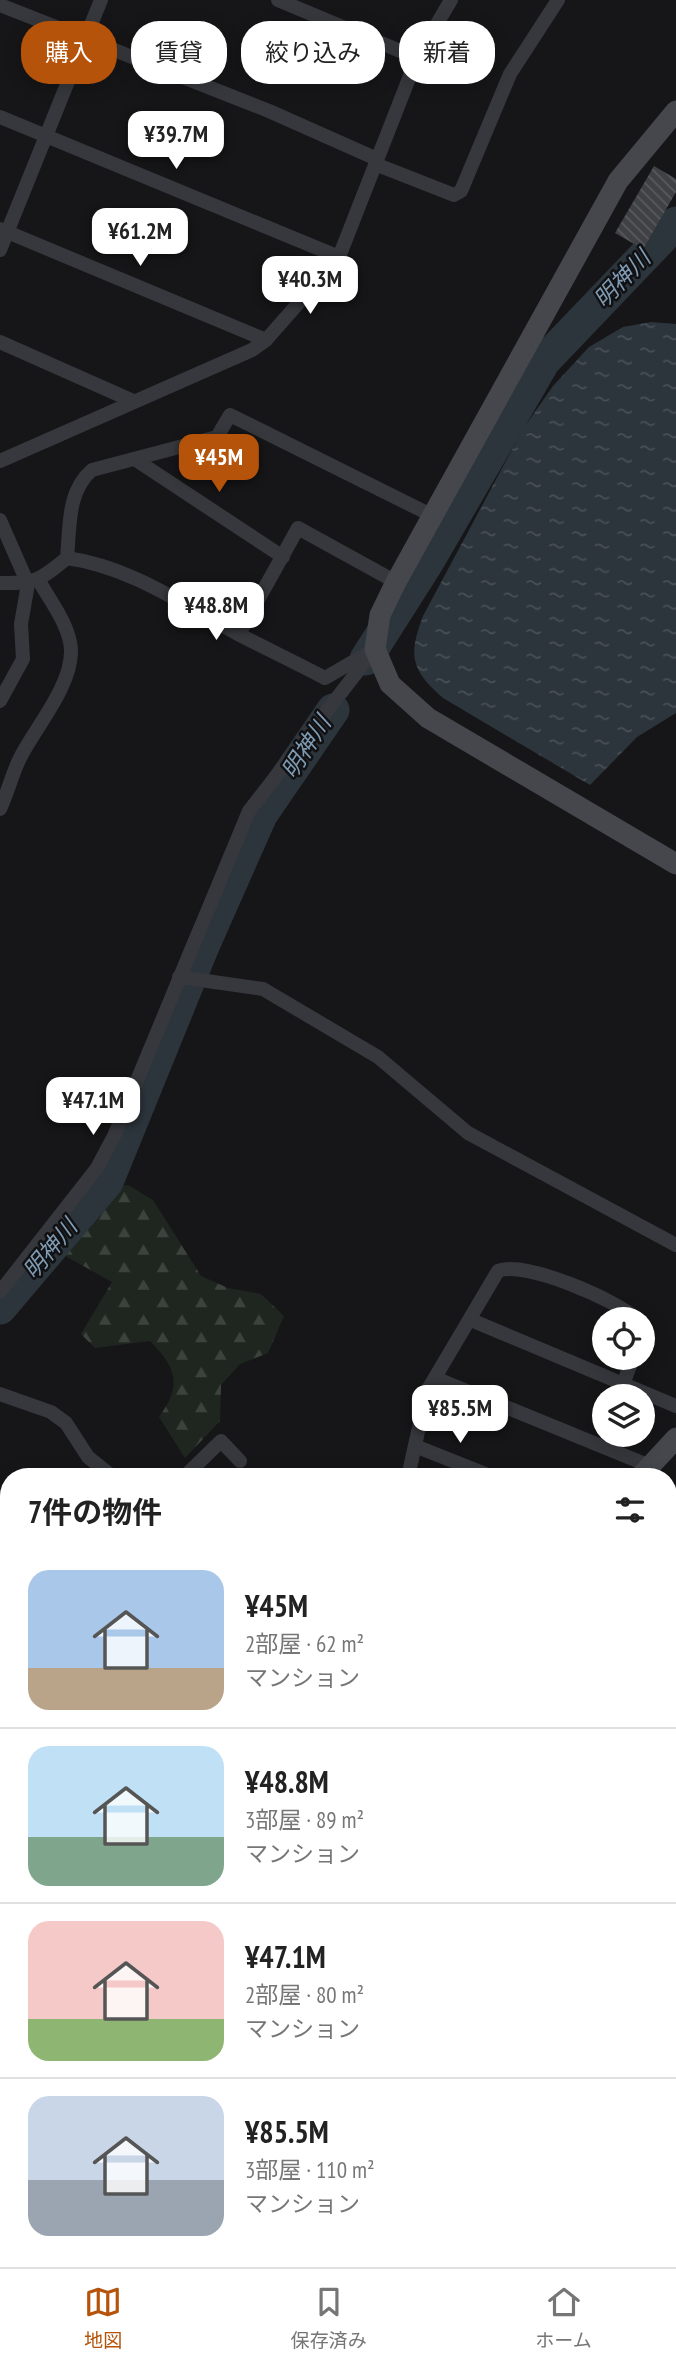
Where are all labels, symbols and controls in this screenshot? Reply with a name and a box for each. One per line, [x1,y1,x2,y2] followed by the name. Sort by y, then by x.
[21,21,117,84] chip: 購入
[131,21,227,84] chip: 賃貸
[241,21,385,84] chip: 絞り込み
[399,21,495,84] chip: 新着
[119,111,233,171] pin: ¥39.7M
[144,119,208,148] text: ¥39.7M
[83,208,197,268] pin: ¥61.2M
[108,216,172,245] text: ¥61.2M
[587,242,658,314] water label: 明神川
[253,256,367,316] pin: ¥40.3M
[278,264,342,293] text: ¥40.3M
[178,434,260,494] pin: ¥45M
[195,442,243,471] text: ¥45M
[159,582,273,642] pin: ¥48.8M
[184,590,248,619] text: ¥48.8M
[275,707,338,784] water label: 明神川
[36,1078,150,1137] pin: ¥47.1M
[62,1085,124,1114] text: ¥47.1M
[16,1211,85,1284] water label: 明神川
[592,1307,655,1447] map controls
[592,1307,655,1370] button: locate
[592,1384,655,1447] button: layers
[403,1386,517,1445] pin: ¥85.5M
[428,1393,492,1422] text: ¥85.5M
[611,1491,649,1529] icon: filters
[28,1492,162,1531] text: 7件の物件
[245,1586,308,1625] text: ¥45M
[84,1598,168,1682] icon: home
[245,1629,364,1658] text: 2部屋 · 62 m²
[245,1663,360,1692] text: マンション
[245,1762,329,1801] text: ¥48.8M
[84,1774,168,1858] icon: home
[245,1805,364,1834] text: 3部屋 · 89 m²
[245,1839,360,1868] text: マンション
[245,1937,326,1976] text: ¥47.1M
[84,1949,168,2033] icon: home
[245,1980,364,2009] text: 2部屋 · 80 m²
[245,2014,360,2043] text: マンション
[245,2112,329,2151] text: ¥85.5M
[84,2124,168,2208] icon: home
[245,2155,375,2184] text: 3部屋 · 110 m²
[245,2189,360,2218] text: マンション
[84,2283,122,2352] tab: 地図
[291,2283,367,2352] tab: 保存済み
[535,2283,592,2352] tab: ホーム

